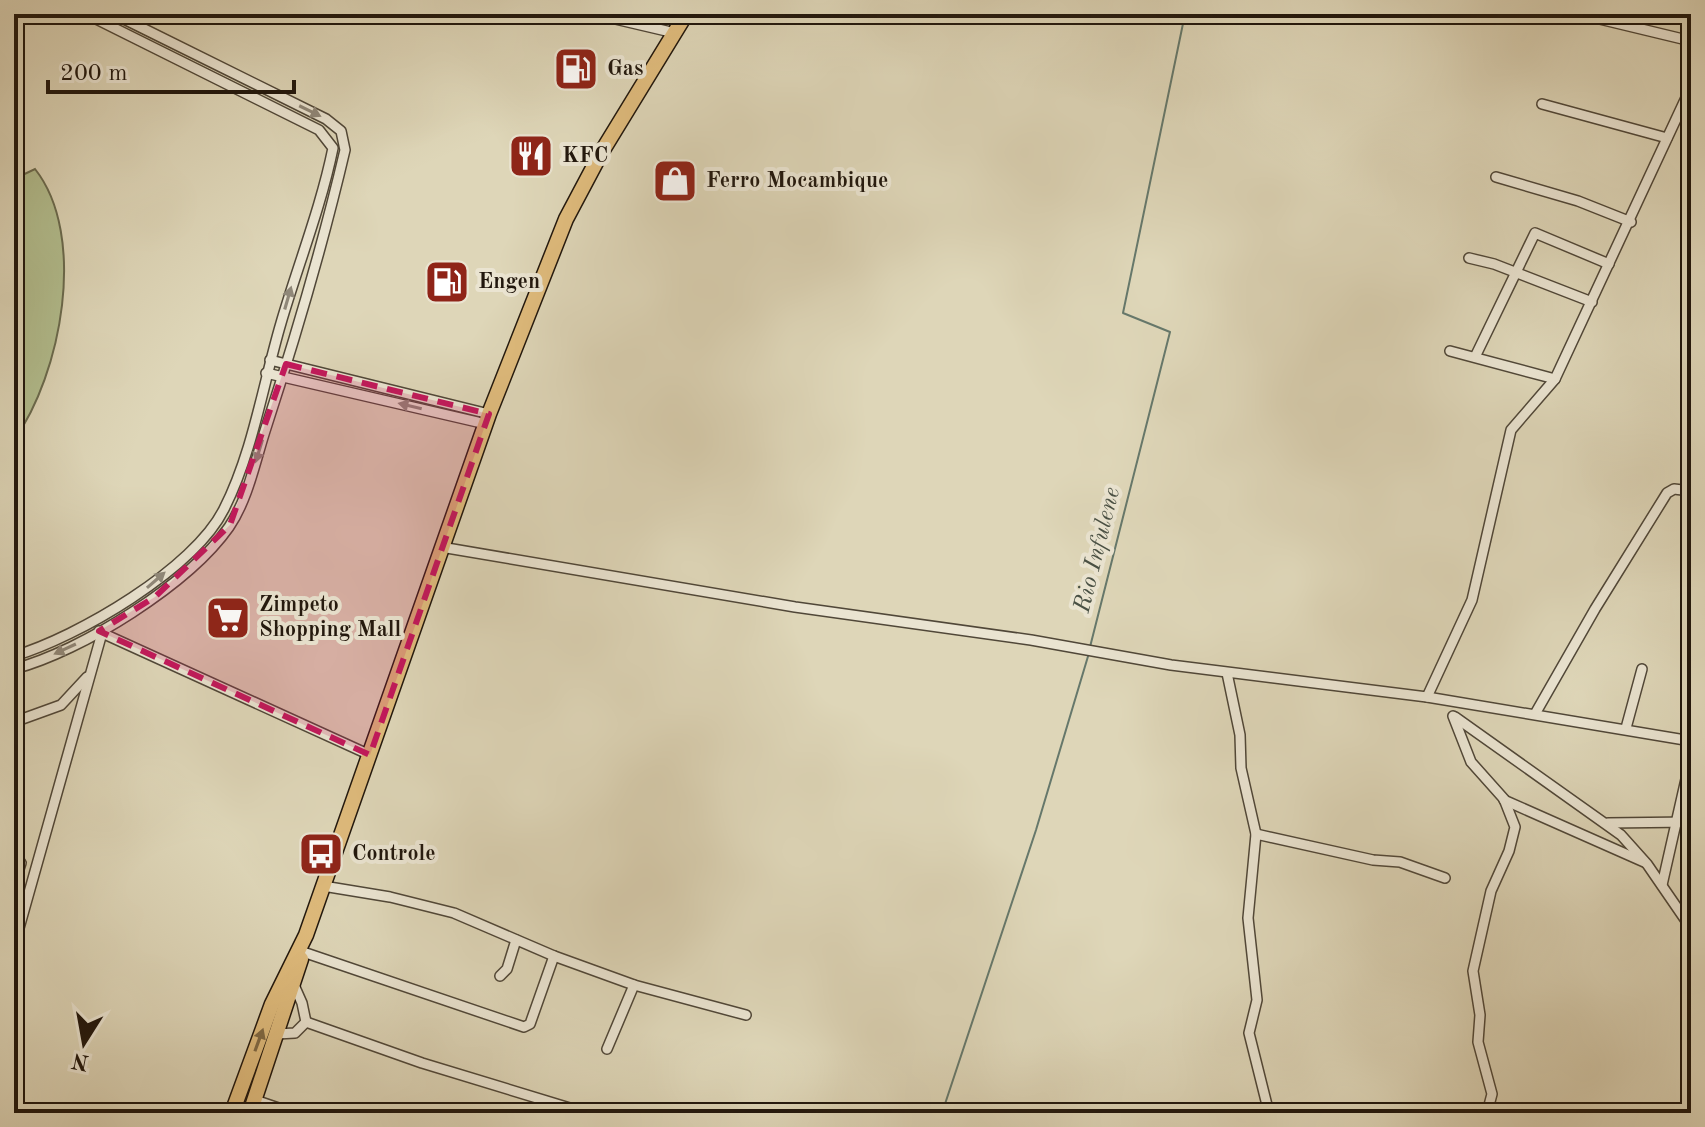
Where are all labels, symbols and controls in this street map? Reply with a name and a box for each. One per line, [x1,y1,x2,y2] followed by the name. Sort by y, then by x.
[48,44,294,94] scale bar
[552,45,600,93] fuel station icon: Gas
[607,58,643,80] place label: Gas
[60,62,128,86] text: 200 m
[298,104,321,118] one-way arrow
[507,132,555,180] restaurant icon: KFC
[562,145,608,167] place label: KFC
[651,157,699,205] shop icon: Ferro Mocambique
[706,170,888,192] place label: Ferro Mocambique
[423,258,471,306] fuel station icon: Engen
[478,271,540,293] place label: Engen
[282,286,295,310] one-way arrow
[397,400,422,412] one-way arrow
[252,440,265,464] one-way arrow
[1071,485,1125,616] water label: Rio Infulene
[145,572,165,589] one-way arrow
[204,594,252,642] supermarket icon: Zimpeto Shopping Mall
[259,594,402,641] place label: Zimpeto Shopping Mall
[53,642,76,656] one-way arrow
[297,830,345,878] bus stop icon: Controle
[352,843,436,865] place label: Controle
[44,1003,124,1083] north arrow
[253,1028,266,1052] one-way arrow
[70,1048,91,1073] text: N

